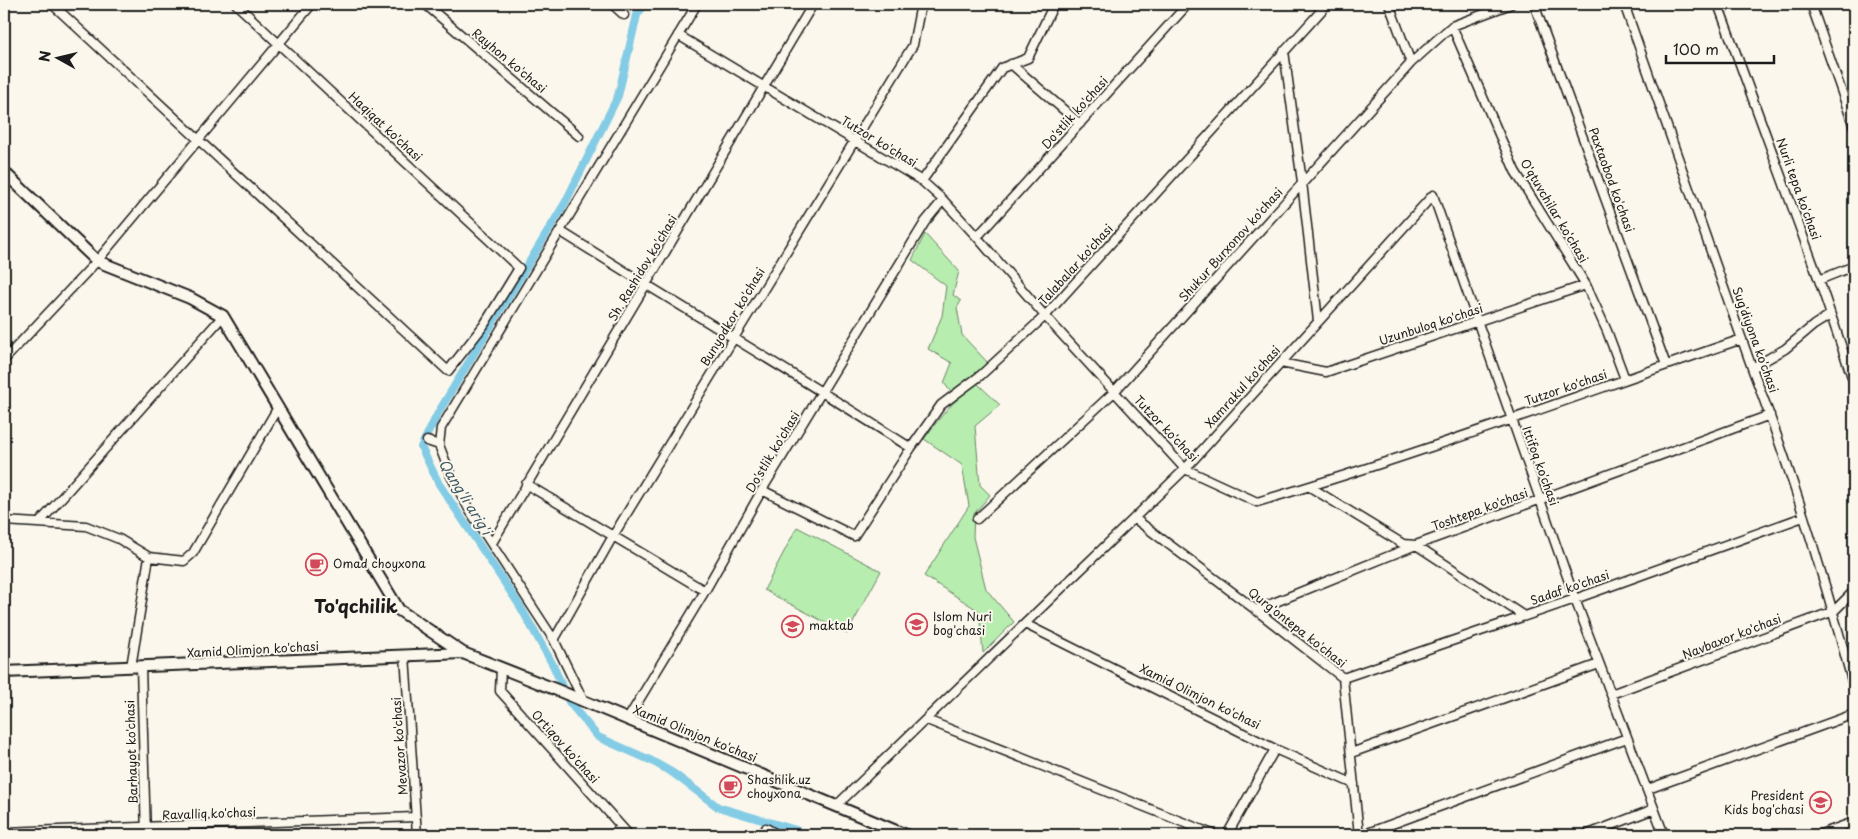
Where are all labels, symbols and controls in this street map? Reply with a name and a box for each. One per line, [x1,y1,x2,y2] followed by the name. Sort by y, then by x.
[468,24,551,97] street label: Rayhon ko'chasi
[32,32,82,82] north arrow
[1666,32,1773,64] scale bar
[1673,37,1719,60] text: 100 m
[33,49,56,63] text: N
[1037,72,1112,153] street label: Do'stlik ko'chasi
[345,87,426,165] street label: Haqiqat ko'chasi
[838,111,921,171] street label: Tutzor ko'chasi
[1585,125,1639,235] street label: Paxtaobod ko'chasi
[1772,135,1826,242] street label: Nurli tepa ko'chasi
[1517,155,1593,266] street label: O'qtuvchilar ko'chasi
[1174,183,1287,305] street label: Shukur Burxonov ko'chasi
[603,211,681,324] street label: Sh. Rashidov ko'chasi
[1034,220,1117,309] street label: Talabalar ko'chasi
[696,264,769,369] street label: Bunyodkor ko'chasi
[1728,284,1783,395] street label: Sug'diyona ko'chasi
[1376,299,1485,349] street label: Uzunbuloq ko'chasi
[1200,341,1284,431] street label: Xamrakul ko'chasi
[1522,365,1609,410] street label: Tutzor ko'chasi
[1130,391,1203,465] street label: Tutzor ko'chasi
[741,407,804,496] street label: Do'stlik ko'chasi
[1518,423,1564,508] street label: Ittifoq ko'chasi
[434,455,498,541] water label: Qang'li arig'i
[1429,483,1530,535] street label: Toshtepa ko'chasi
[305,552,329,576] cafe icon: Omad choyxona
[333,554,426,572] place label: Omad choyxona
[1528,565,1612,609] street label: Sadaf ko'chasi
[1245,583,1351,671] street label: Qurg'ontepa ko'chasi
[314,592,398,619] district label: To'qchilik
[933,607,992,639] place label: Islom Nuri bog'chasi
[1680,609,1784,663] street label: Navbaxor ko'chasi
[905,612,929,636] school or university icon: Islom Nuri bog'chasi
[781,614,805,638] school or university icon: maktab
[809,616,854,634] place label: maktab
[186,637,319,661] street label: Xamid Olimjon ko'chasi
[1137,659,1264,733] street label: Xamid Olimjon ko'chasi
[387,696,411,796] street label: Mevazor ko'chasi
[120,700,142,805] street label: Barhayot ko'chasi
[631,700,760,766] street label: Xamid Olimjon ko'chasi
[528,706,604,787] street label: Ortiqov ko'chasi
[747,770,811,802] place label: Shashlik.uz choyxona
[719,775,743,799] cafe icon: Shashlik.uz choyxona
[1724,786,1804,818] place label: President Kids bog'chasi
[1808,791,1832,815] school or university icon: President Kids bog'chasi
[162,802,256,824] street label: Ravalliq ko'chasi

